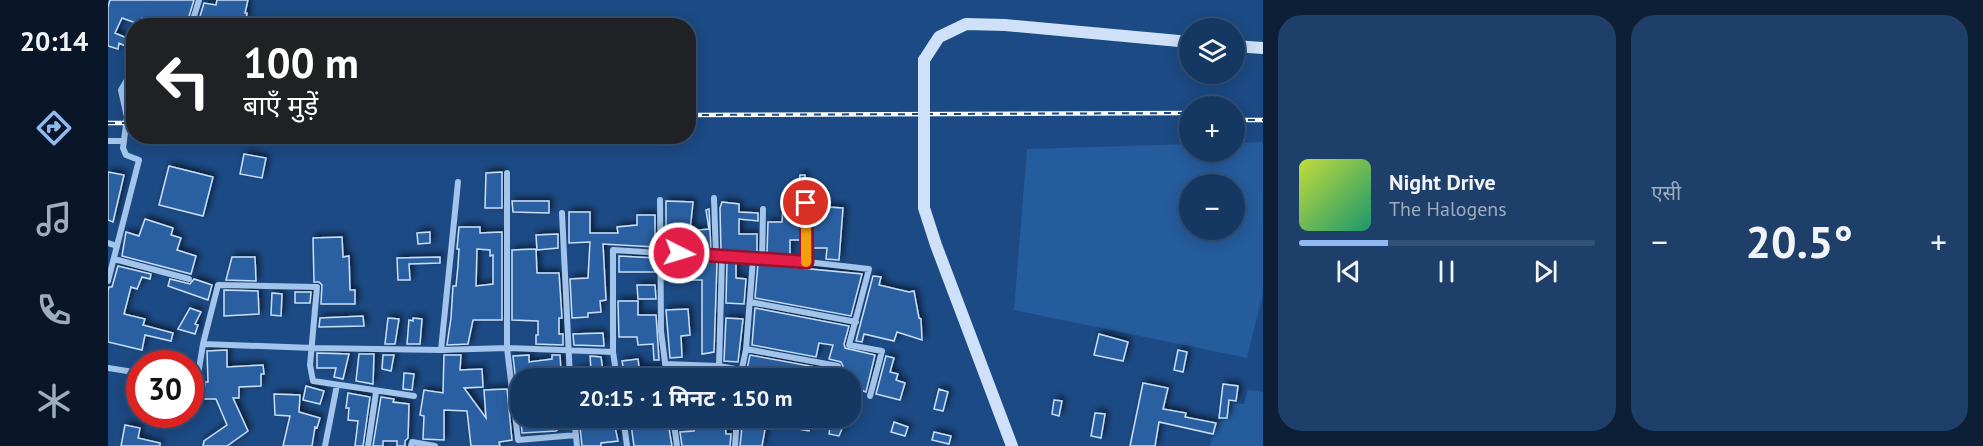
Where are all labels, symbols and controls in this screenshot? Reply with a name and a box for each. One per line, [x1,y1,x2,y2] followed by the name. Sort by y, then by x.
[1179,18,1245,240] map controls
[1179,18,1245,84] button: layers
[20,24,88,58] text: 20:14
[243,35,359,90] text: 100 m
[144,42,222,120] icon: left
[243,88,318,122] text: बाएँ मुड़ें
[1179,96,1245,162] button: +
[33,107,75,149] icon: directions
[1389,168,1496,196] text: Night Drive
[1179,174,1245,240] button: −
[780,177,831,228] pin
[1652,180,1681,206] text: एसी
[789,186,822,219] icon: arrive
[1389,196,1507,222] text: The Halogens
[33,198,75,240] icon: music
[1746,212,1853,270] text: 20.5°
[1652,220,1668,263] text: −
[1930,220,1947,263] text: +
[647,221,711,285] position arrow
[1332,255,1365,288] icon: previous
[1430,255,1463,288] icon: pause
[1529,255,1562,288] icon: next
[33,289,75,331] icon: phone
[126,350,204,428] speed limit sign: 30
[33,380,75,422] icon: climate
[578,384,793,412] text: 20:15 · 1 मिनट · 150 m

